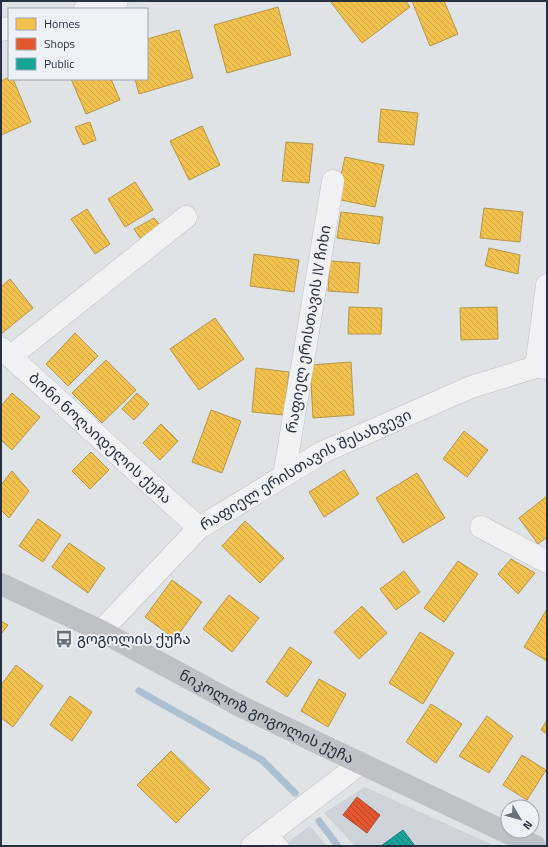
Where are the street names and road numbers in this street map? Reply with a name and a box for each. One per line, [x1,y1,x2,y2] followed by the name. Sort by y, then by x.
[279,223,337,435] street label: რაფიელ ერისთავის IV ჩიხი
[24,367,177,509] street label: ბონი ნოღაიდელის ქუჩა
[195,403,415,536] street label: რაფიელ ერისთავის შესახვევი
[175,663,358,770] street label: ნიკოლოზ გოგოლის ქუჩა

